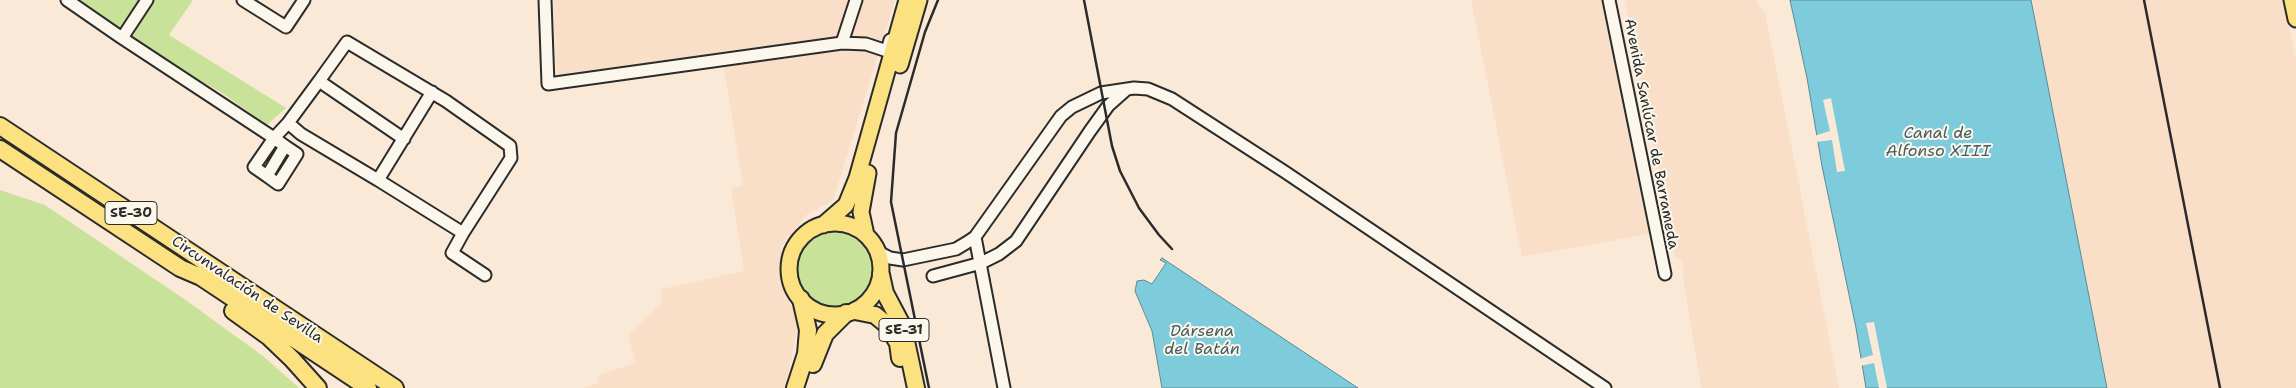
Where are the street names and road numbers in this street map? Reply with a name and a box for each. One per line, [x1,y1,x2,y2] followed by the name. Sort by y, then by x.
[1620,17,1682,251] street label: Avenida Sanlúcar de Barrameda
[105,202,157,224] road number: SE-30
[168,233,326,347] street label: Circunvalación de Sevilla
[879,318,929,342] road number: SE-31

